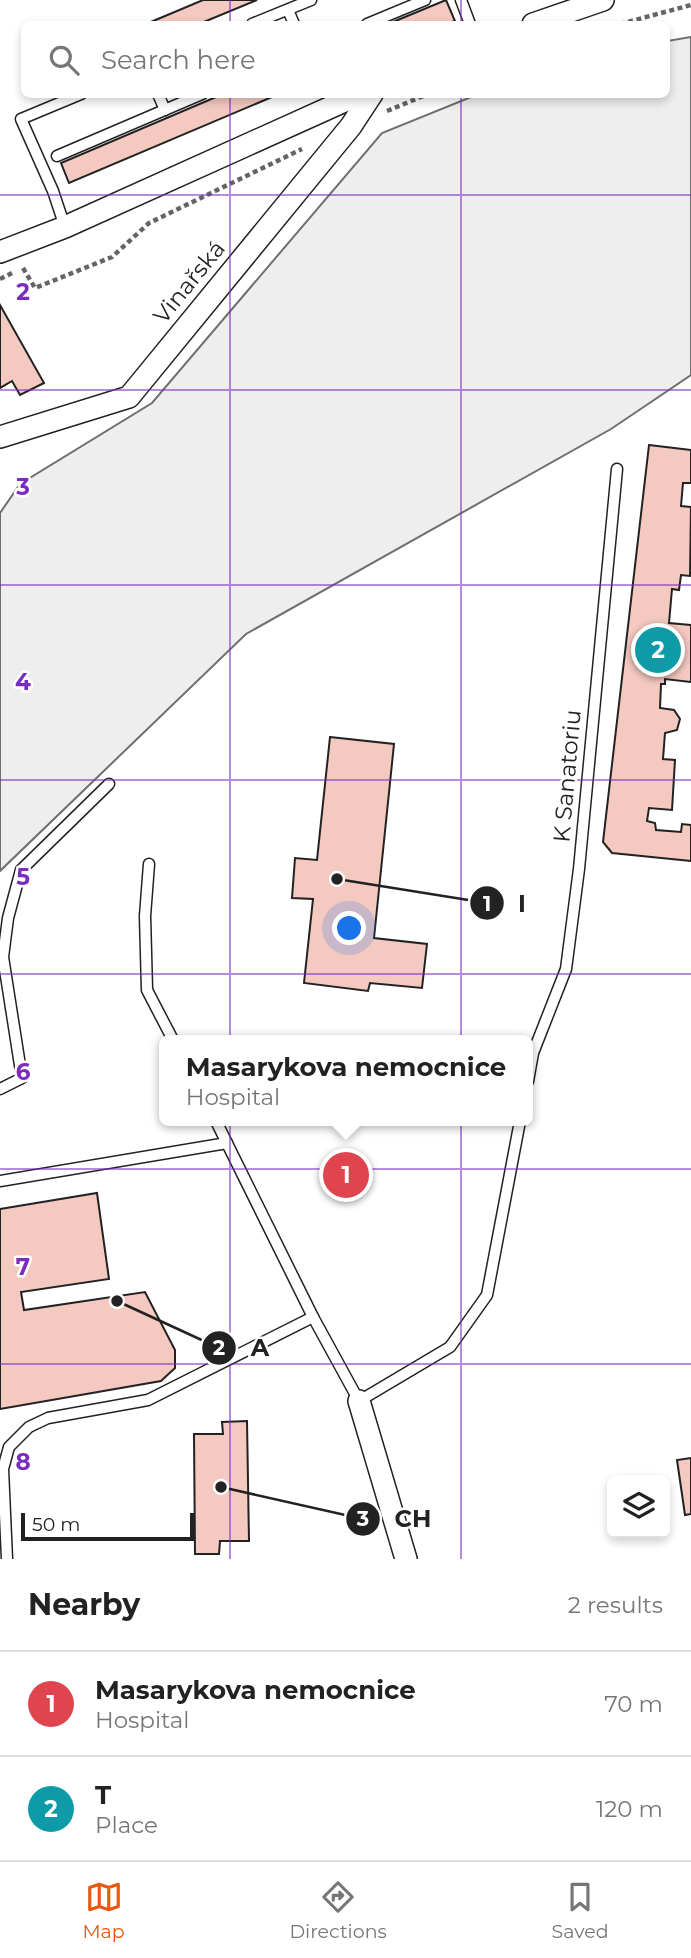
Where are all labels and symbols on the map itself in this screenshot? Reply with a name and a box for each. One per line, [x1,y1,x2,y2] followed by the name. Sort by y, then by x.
[147,235,231,329] street label: Vinařská
[16,278,30,306] text: 2
[15,473,30,501] text: 3
[635,624,681,676] pin: 2
[15,668,31,696] text: 4
[547,708,587,844] street label: K Sanatoriu
[16,863,30,891] text: 5
[469,881,540,926] callout: I
[518,889,526,918] text: I
[483,891,491,916] text: 1
[332,911,366,945] your location
[16,1058,31,1086] text: 6
[323,1149,369,1201] pin: 1
[16,1253,30,1281] text: 7
[202,1325,283,1370] callout: A
[250,1333,270,1362] text: A
[213,1335,225,1360] text: 2
[15,1448,31,1476] text: 8
[345,1496,445,1541] callout: CH
[395,1504,431,1533] text: CH
[356,1506,369,1531] text: 3
[21,1510,194,1542] scale bar

